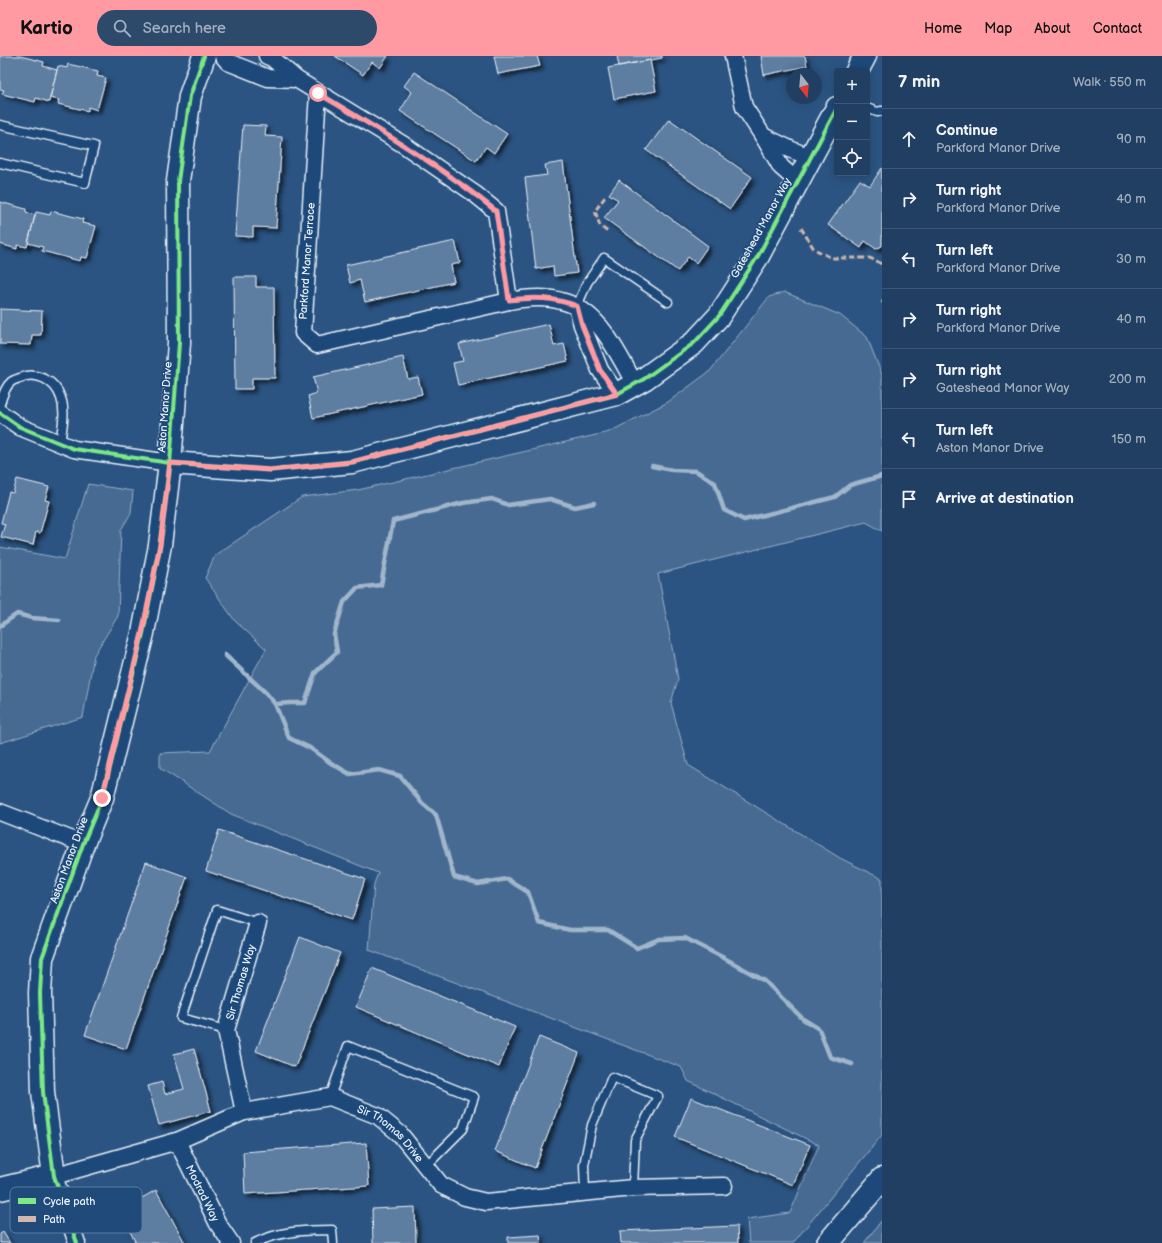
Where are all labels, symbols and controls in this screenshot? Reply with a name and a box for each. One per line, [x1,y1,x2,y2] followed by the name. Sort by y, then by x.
[97,10,377,46] search box
[20,17,73,40] text: Kartio
[111,17,133,39] icon: search
[143,19,226,38] text: Search here
[924,20,962,37] text: Home
[984,20,1012,37] text: Map
[1034,20,1071,37] text: About
[1093,20,1142,37] text: Contact
[786,68,822,104] north arrow
[834,68,870,176] map controls
[834,68,870,104] button: +
[898,72,940,92] text: 7 min
[1073,74,1146,90] text: Walk · 550 m
[309,84,327,102] route start
[834,104,870,140] button: −
[936,121,998,140] text: Continue
[898,128,920,150] icon: ahead
[1117,131,1146,147] text: 90 m
[834,140,870,176] button: locate
[936,140,1060,156] text: Parkford Manor Drive
[728,175,794,281] street label: Gateshead Manor Way
[936,181,1001,200] text: Turn right
[898,188,920,210] icon: right
[1116,191,1146,207] text: 40 m
[936,200,1060,216] text: Parkford Manor Drive
[296,202,318,320] street label: Parkford Manor Terrace
[936,241,993,260] text: Turn left
[898,248,920,270] icon: left
[1116,251,1146,267] text: 30 m
[936,260,1060,276] text: Parkford Manor Drive
[936,301,1001,320] text: Turn right
[898,308,920,330] icon: right
[1116,311,1146,327] text: 40 m
[936,320,1060,336] text: Parkford Manor Drive
[155,361,175,453] street label: Aston Manor Drive
[936,361,1001,380] text: Turn right
[898,368,920,390] icon: right
[1109,371,1146,387] text: 200 m
[936,380,1069,396] text: Gateshead Manor Way
[936,421,993,440] text: Turn left
[898,428,920,450] icon: left
[1112,431,1146,447] text: 150 m
[936,440,1044,456] text: Aston Manor Drive
[898,488,920,510] icon: arrive
[936,489,1074,508] text: Arrive at destination
[93,789,111,807] route end
[47,814,91,905] street label: Aston Manor Drive
[223,943,258,1022] street label: Sir Thomas Way
[355,1102,427,1165] street label: Sir Thomas Drive
[183,1163,222,1223] street label: Modrad Way
[10,1187,142,1233] legend
[43,1195,95,1208] text: Cycle path
[43,1213,65,1226] text: Path

